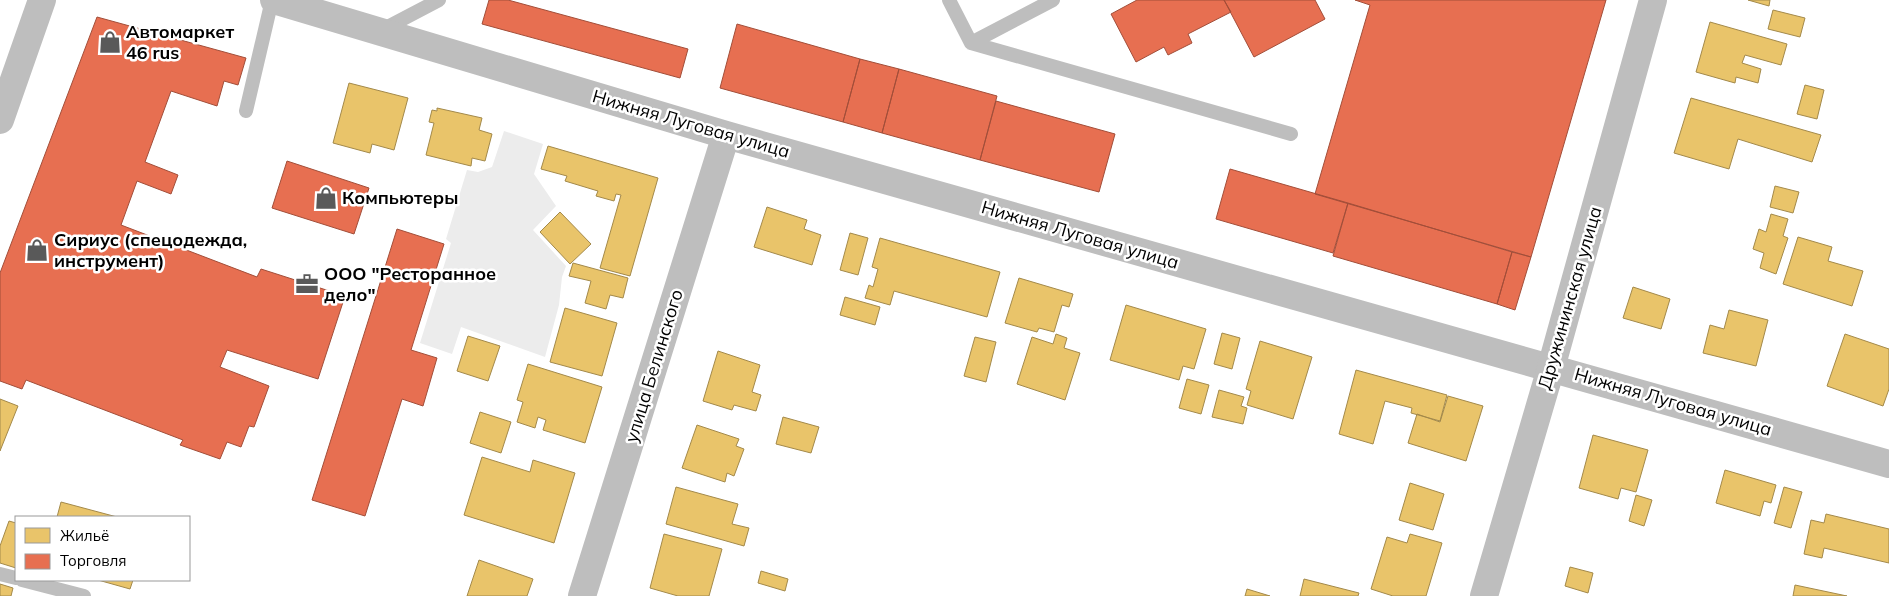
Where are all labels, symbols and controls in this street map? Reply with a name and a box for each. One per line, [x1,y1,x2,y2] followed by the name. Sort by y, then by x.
[126,20,234,64] place label: Автомаркет 46 rus
[97,29,123,55] shop icon: Автомаркет 46 rus
[590,84,792,163] street label: Нижняя Луговая улица
[313,185,339,211] shop icon: Компьютеры
[342,186,458,209] place label: Компьютеры
[979,195,1181,274] street label: Нижняя Луговая улица
[1532,204,1607,392] street label: Дружининская улица
[54,228,247,272] place label: Сириус (спецодежда, инструмент)
[24,237,50,263] shop icon: Сириус (спецодежда, инструмент)
[324,262,496,306] place label: ООО "Ресторанное дело"
[294,271,320,297] office icon: ООО "Ресторанное дело"
[619,286,688,445] street label: улица Белинского
[1572,362,1774,441] street label: Нижняя Луговая улица
[15,516,190,581] legend
[60,526,109,545] text: Жильё
[60,551,127,570] text: Торговля

